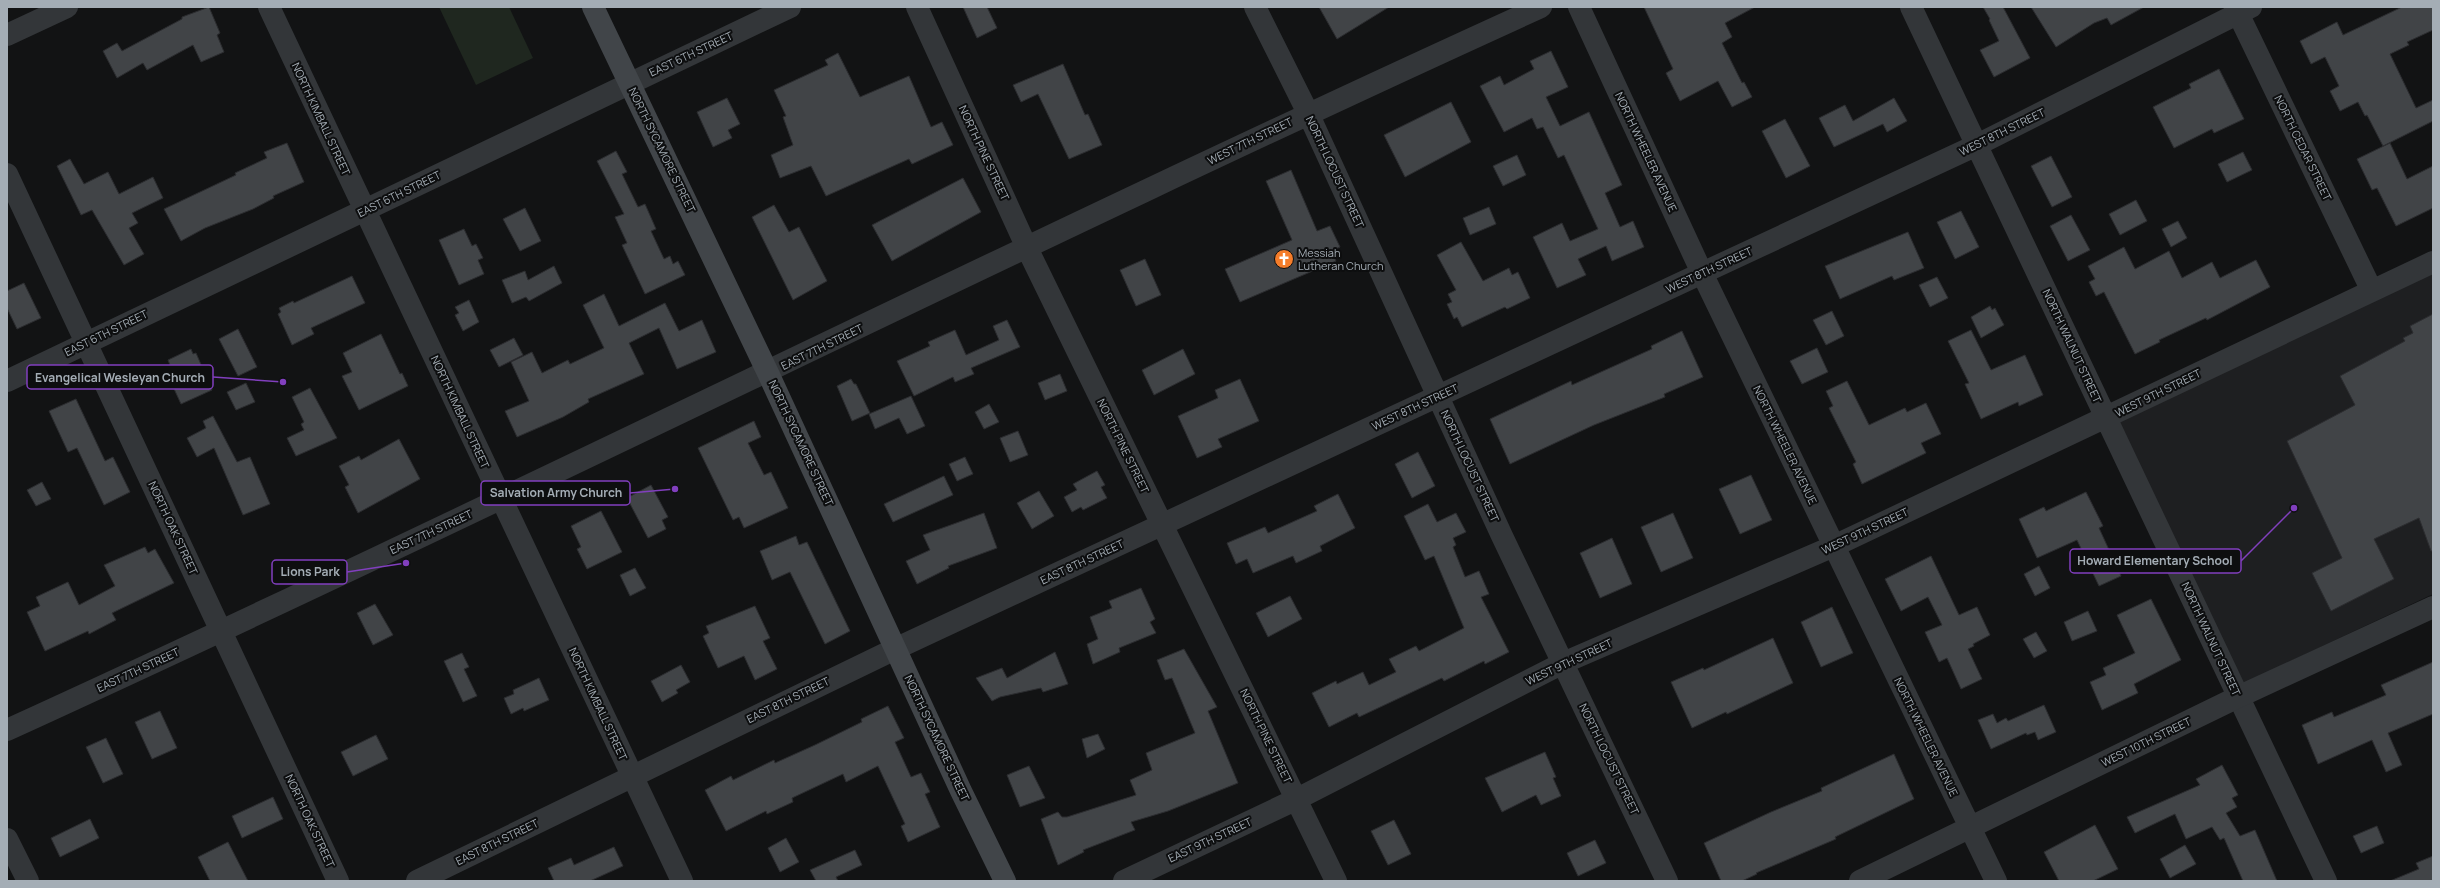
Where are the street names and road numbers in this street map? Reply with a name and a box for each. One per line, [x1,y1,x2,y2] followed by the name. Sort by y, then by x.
[647,27,735,80] street label: EAST 6TH STREET
[289,60,354,178] street label: NORTH KIMBALL STREET
[626,85,700,215] street label: NORTH SYCAMORE STREET
[1612,89,1681,214] street label: NORTH WHEELER AVENUE
[2271,93,2336,203] street label: NORTH CEDAR STREET
[956,103,1013,203] street label: NORTH PINE STREET
[1956,104,2047,159] street label: WEST 8TH STREET
[1205,113,1295,168] street label: WEST 7TH STREET
[1303,113,1368,231] street label: NORTH LOCUST STREET
[355,167,443,220] street label: EAST 6TH STREET
[1663,243,1755,296] street label: WEST 8TH STREET
[2039,286,2106,405] street label: NORTH WALNUT STREET
[62,306,150,359] street label: EAST 6TH STREET
[778,320,866,373] street label: EAST 7TH STREET
[428,353,493,471] street label: NORTH KIMBALL STREET
[2112,365,2204,420] street label: WEST 9TH STREET
[766,377,837,509] street label: NORTH SYCAMORE STREET
[1369,380,1461,433] street label: WEST 8TH STREET
[1750,383,1821,507] street label: NORTH WHEELER AVENUE
[1094,396,1153,496] street label: NORTH PINE STREET
[1438,407,1503,525] street label: NORTH LOCUST STREET
[145,479,202,577] street label: NORTH OAK STREET
[1819,504,1911,557] street label: WEST 9TH STREET
[387,506,475,557] street label: EAST 7TH STREET
[1038,535,1126,587] street label: EAST 8TH STREET
[2178,579,2245,698] street label: NORTH WALNUT STREET
[1523,635,1615,688] street label: WEST 9TH STREET
[94,644,182,695] street label: EAST 7TH STREET
[566,645,631,763] street label: NORTH KIMBALL STREET
[902,672,973,804] street label: NORTH SYCAMORE STREET
[744,673,832,726] street label: EAST 8TH STREET
[1891,675,1962,799] street label: NORTH WHEELER AVENUE
[1237,686,1296,786] street label: NORTH PINE STREET
[1576,701,1643,817] street label: NORTH LOCUST STREET
[2098,713,2194,770] street label: WEST 10TH STREET
[282,772,339,870] street label: NORTH OAK STREET
[1166,813,1254,866] street label: EAST 9TH STREET
[453,815,541,868] street label: EAST 8TH STREET

